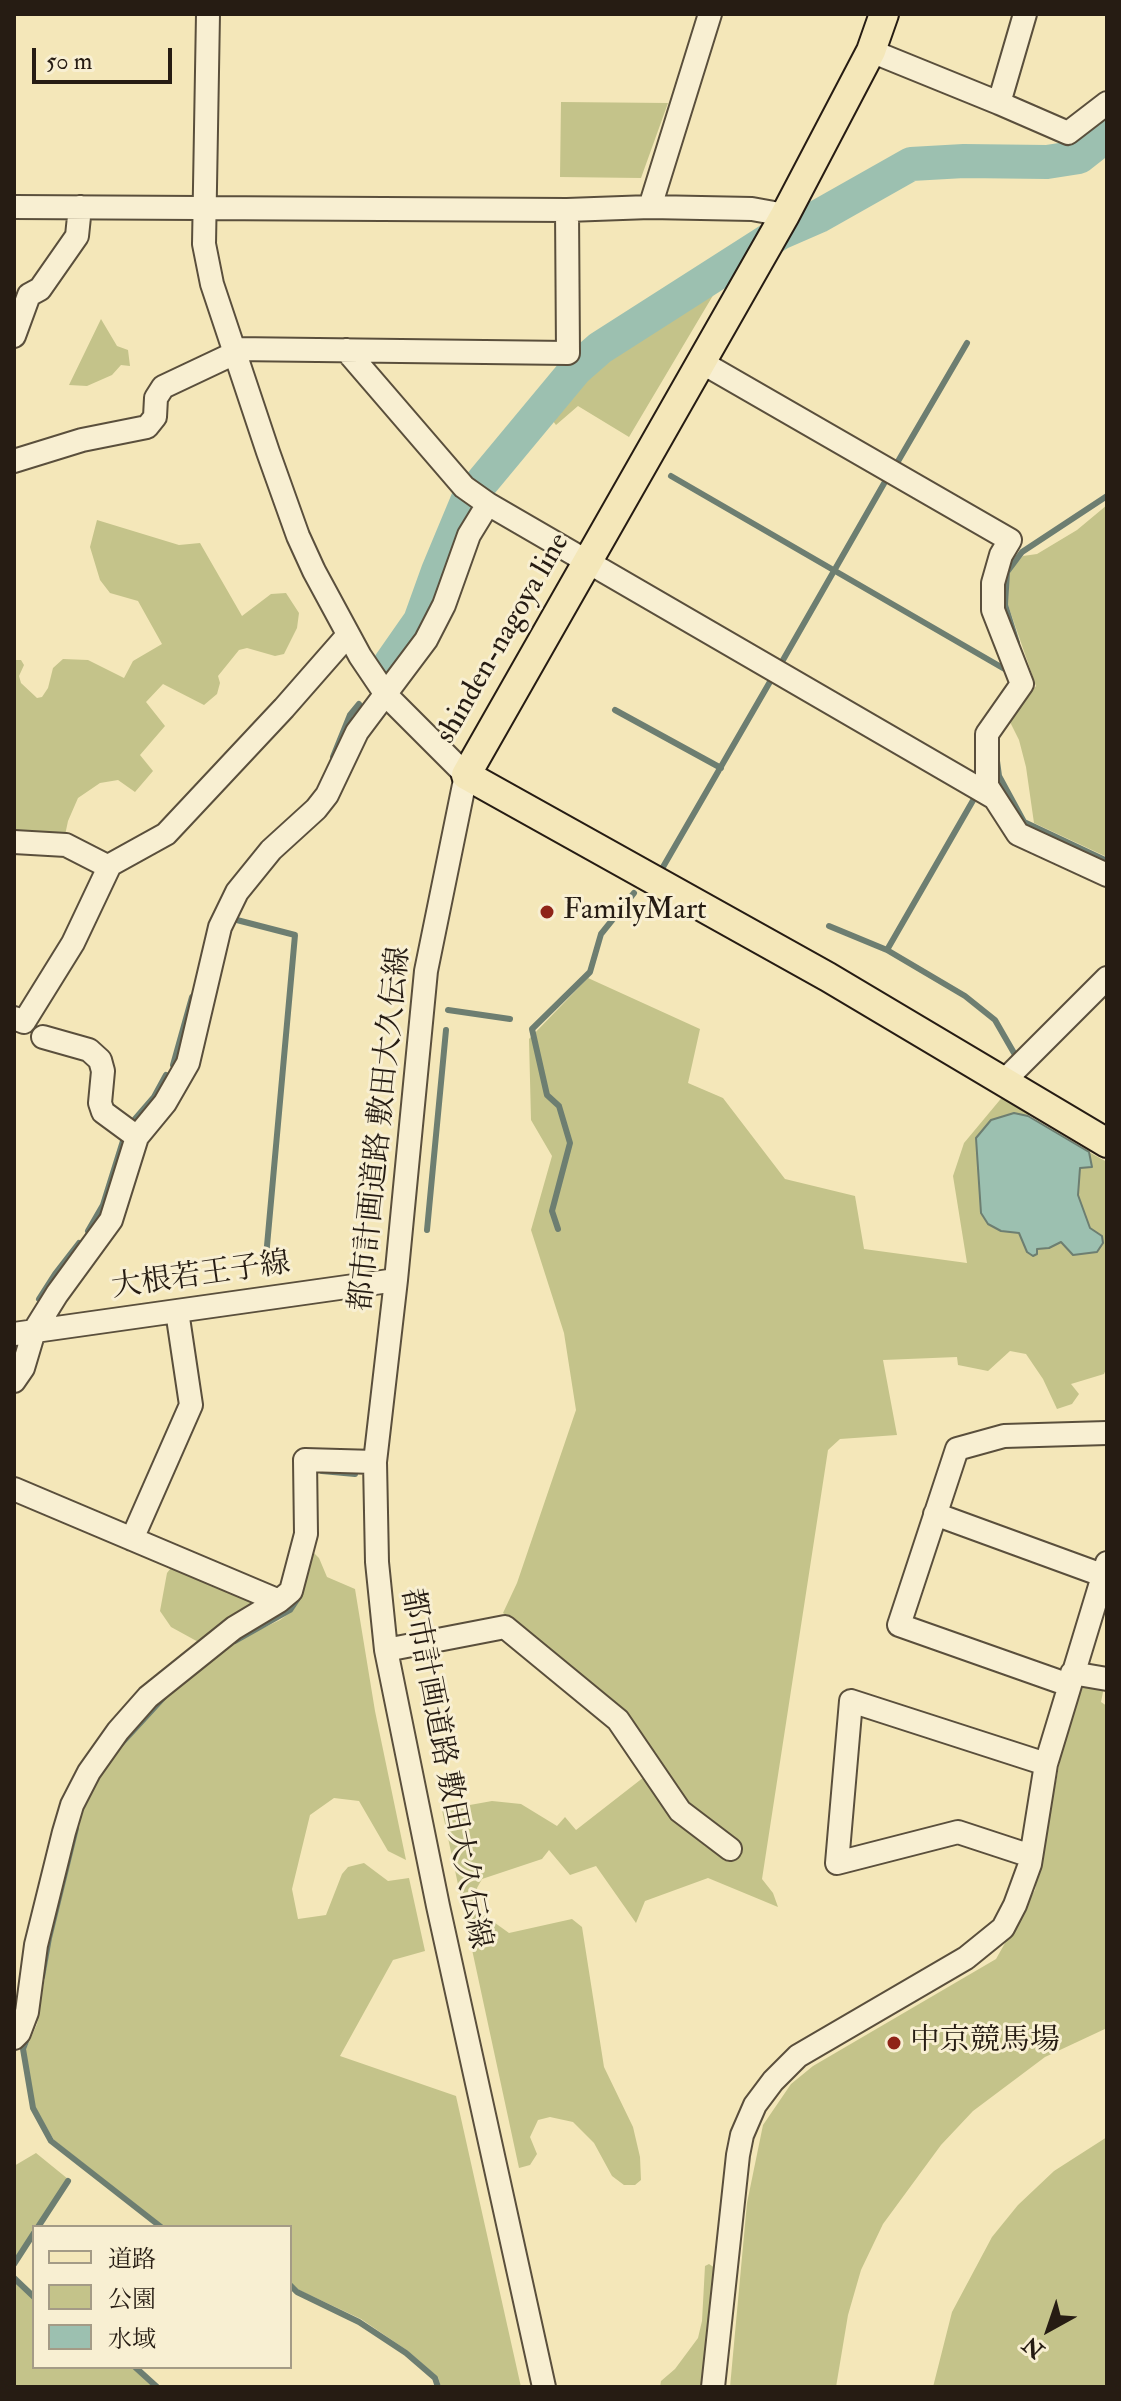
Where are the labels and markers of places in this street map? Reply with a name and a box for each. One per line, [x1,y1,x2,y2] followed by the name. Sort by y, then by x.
[563,894,707,930] place label: FamilyMart
[538,903,556,921] marker: FamilyMart
[910,2025,1060,2061] place label: 中京競馬場
[885,2034,903,2052] marker: 中京競馬場

